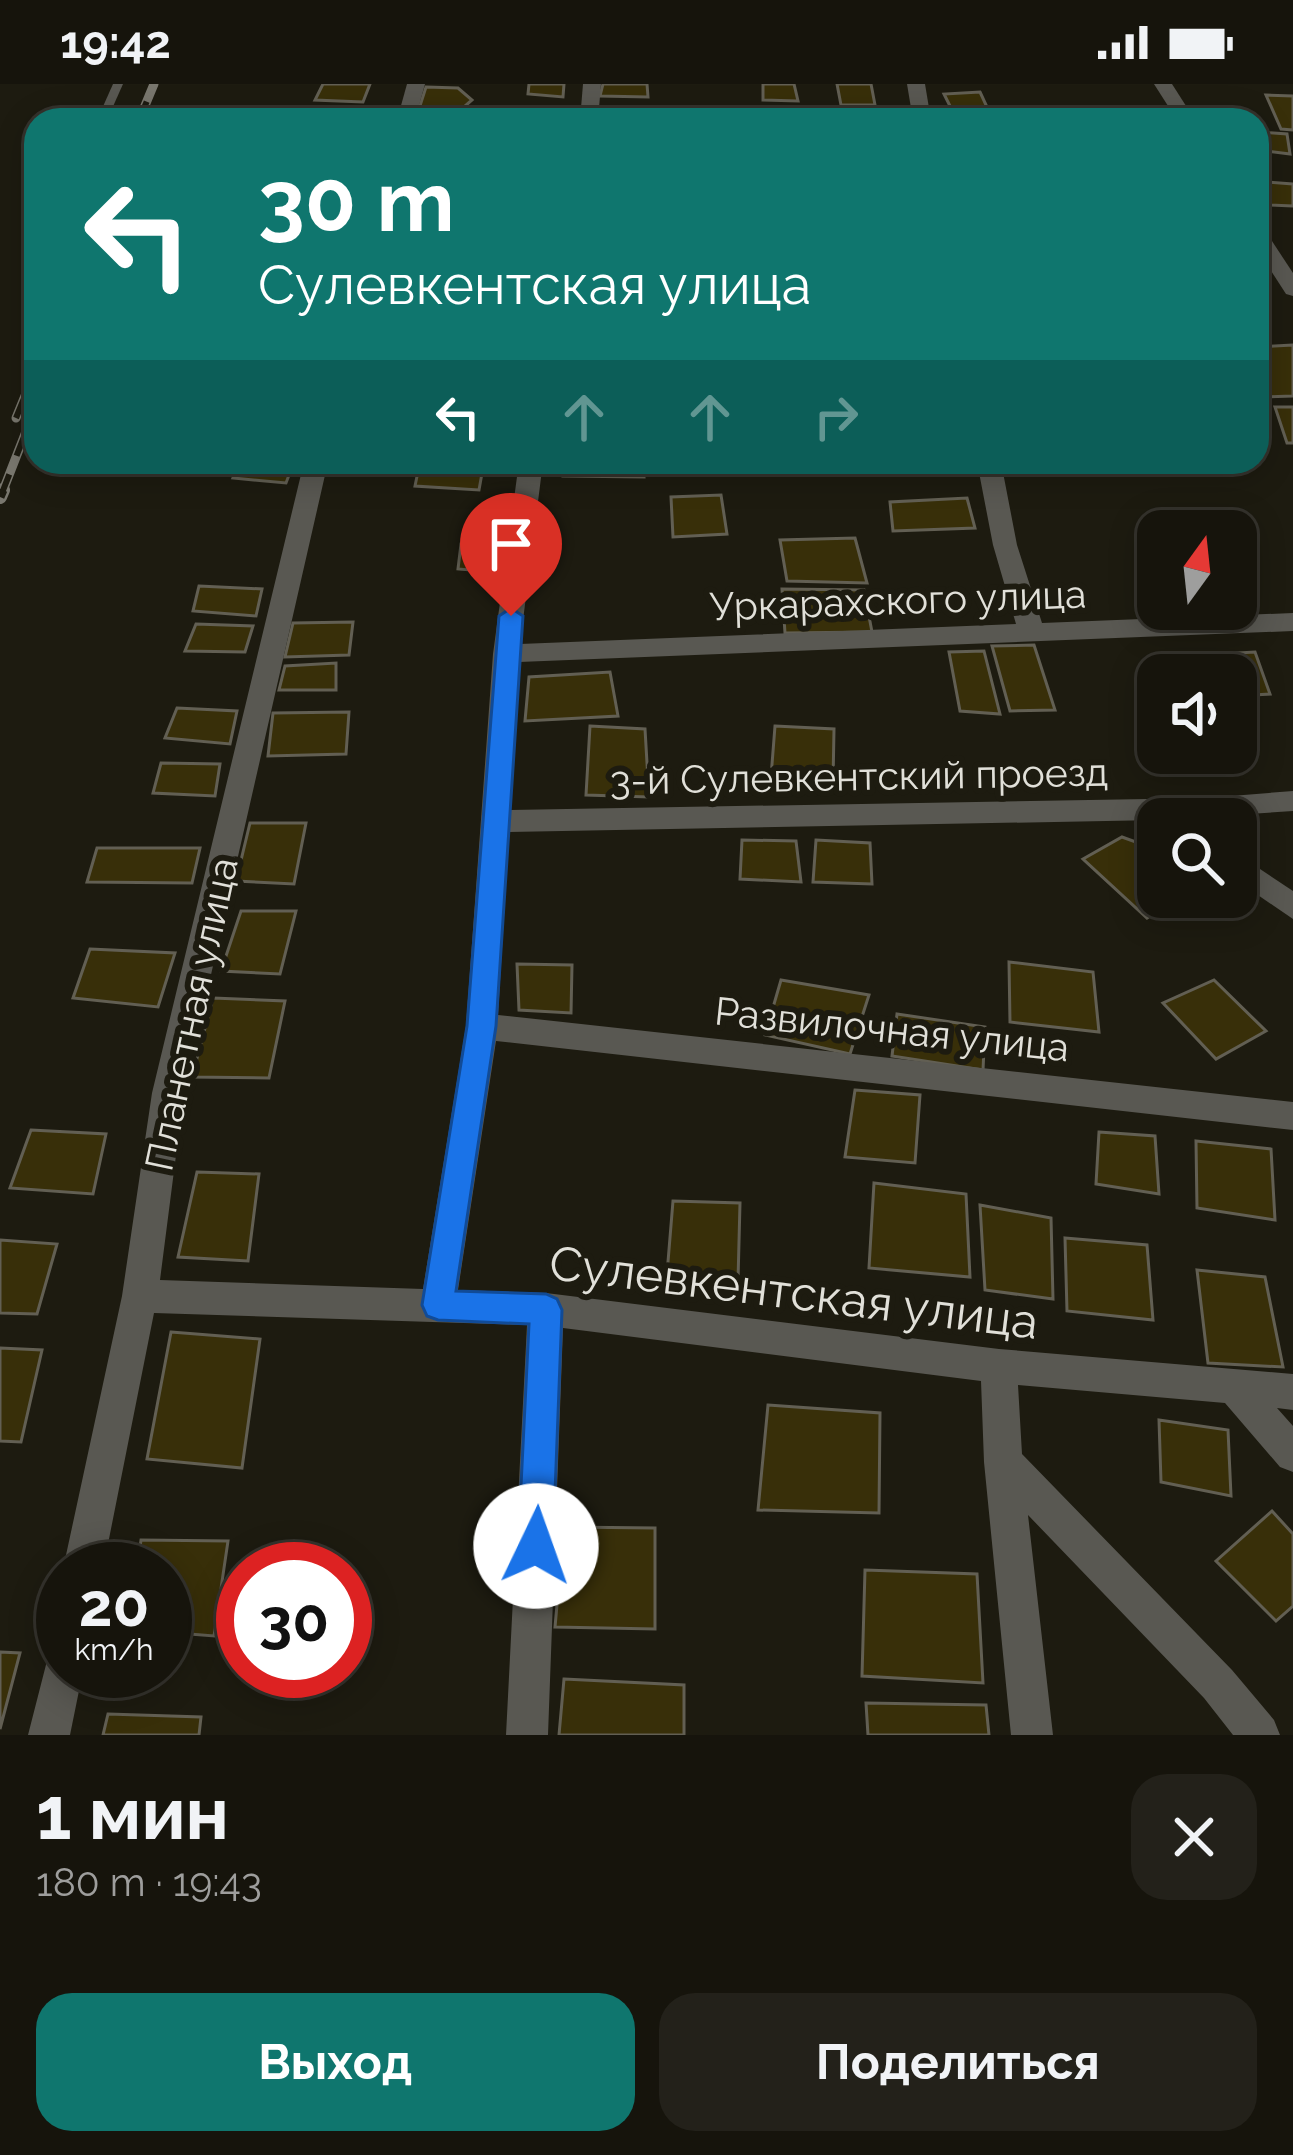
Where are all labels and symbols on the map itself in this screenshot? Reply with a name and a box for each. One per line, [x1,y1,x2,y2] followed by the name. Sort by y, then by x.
[460,493,562,616] pin
[1137,510,1257,630] north arrow
[709,570,1087,630] street label: Уркарахского улица
[609,749,1109,803] street label: 3-й Сулевкентский проезд
[135,853,247,1175] street label: Планетная улица
[712,988,1072,1070] street label: Развилочная улица
[547,1234,1041,1350] street label: Сулевкентская улица
[473,1483,599,1609] position arrow
[216,1542,372,1698] speed limit sign: 30

